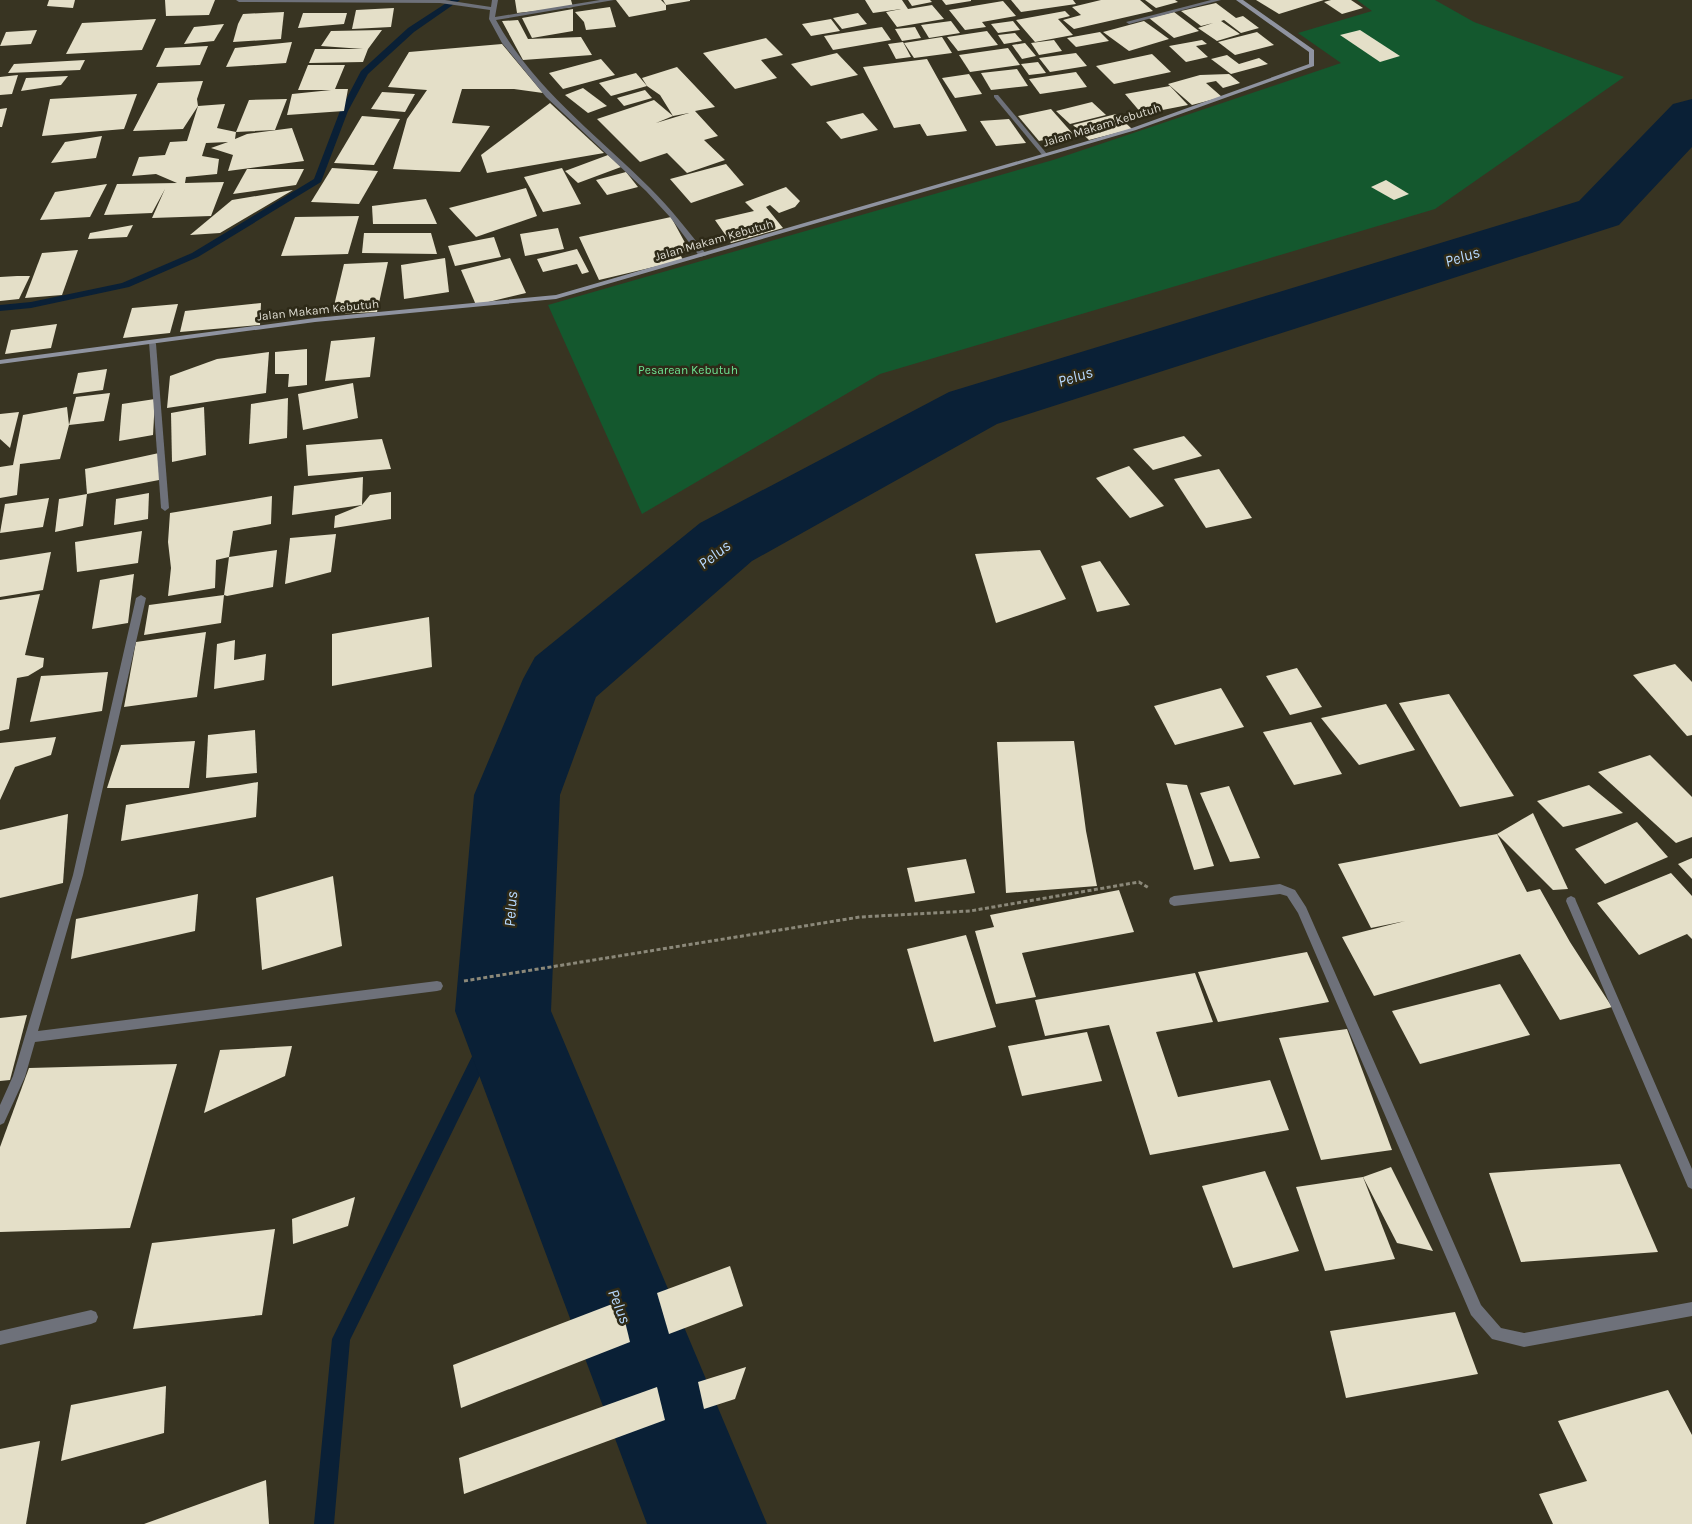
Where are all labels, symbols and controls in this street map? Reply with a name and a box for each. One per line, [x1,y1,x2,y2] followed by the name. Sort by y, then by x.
[1041,100,1163,150] street label: Jalan Makam Kebutuh
[653,216,775,264] street label: Jalan Makam Kebutuh
[1442,242,1482,271] water label: Pelus
[256,297,380,323] street label: Jalan Makam Kebutuh
[1055,362,1095,391] water label: Pelus
[638,363,738,377] park label: Pesarean Kebutuh
[694,536,735,573] water label: Pelus
[500,890,521,928] water label: Pelus
[604,1286,635,1327] water label: Pelus

